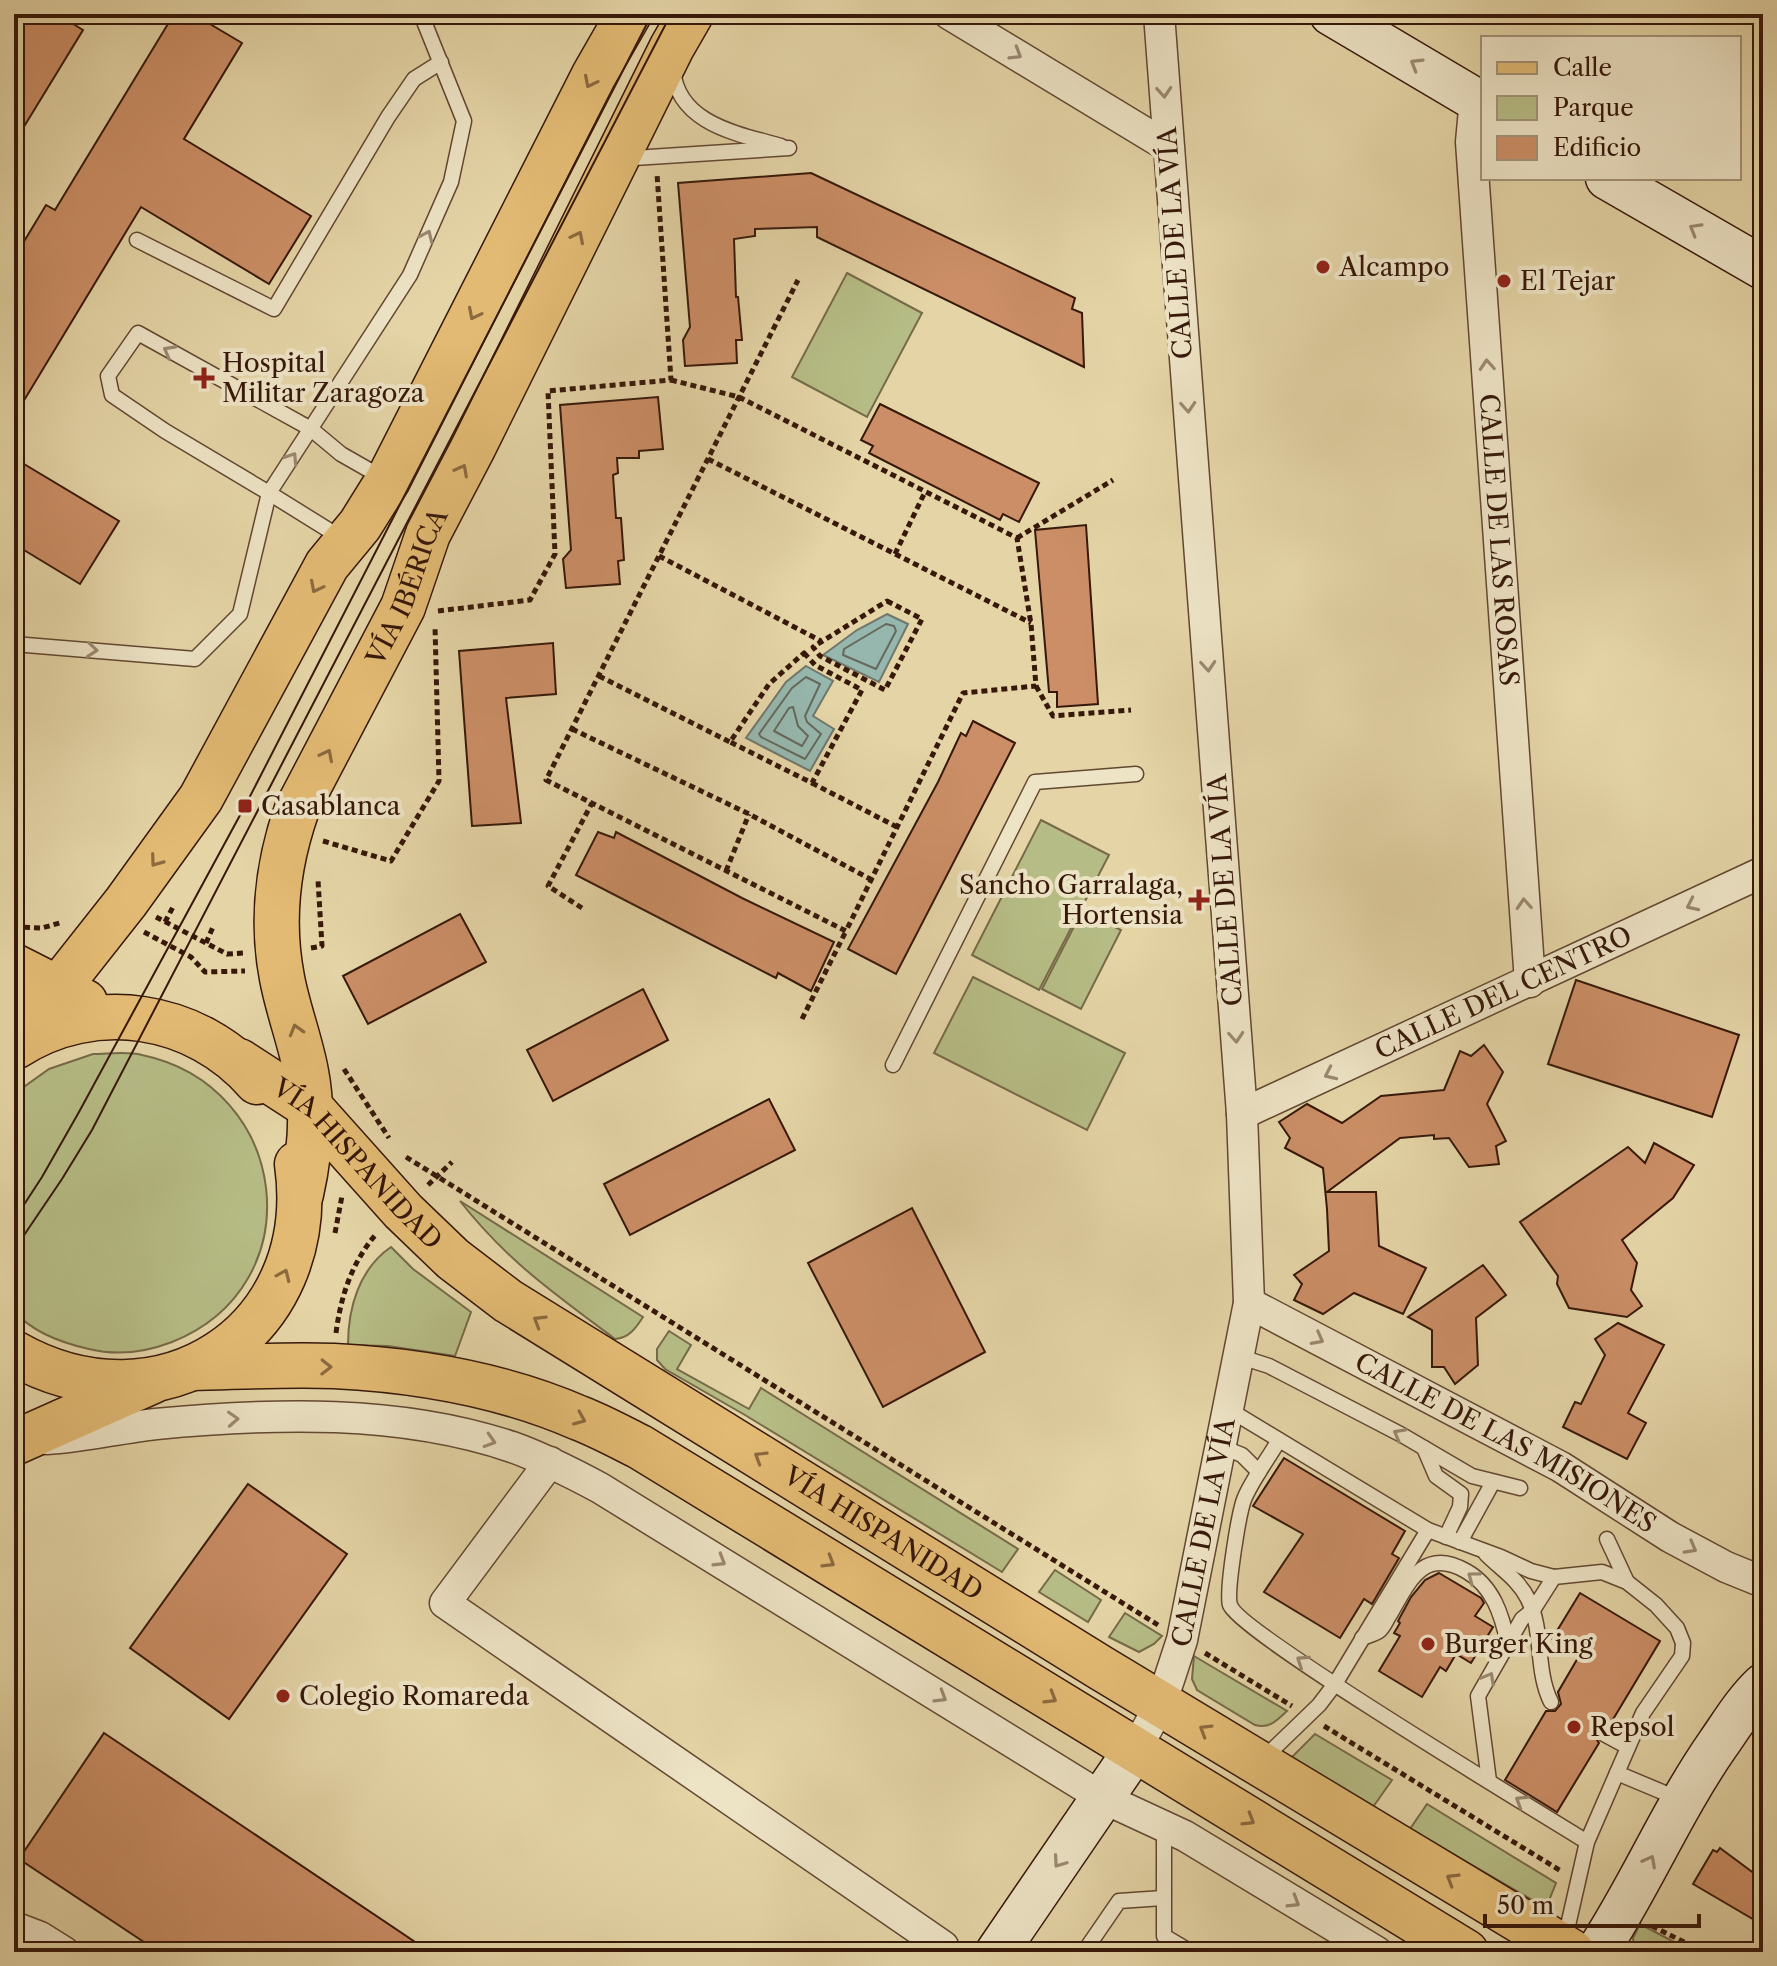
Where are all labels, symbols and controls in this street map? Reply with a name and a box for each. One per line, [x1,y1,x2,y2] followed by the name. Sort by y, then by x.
[1481,36,1741,180] legend
[1007,44,1022,60] one-way arrow
[1553,53,1612,82] text: Calle
[1410,58,1425,74] one-way arrow
[585,74,600,88] one-way arrow
[1155,86,1172,99] one-way arrow
[1553,93,1634,122] text: Parque
[1151,125,1199,360] street label: CALLE DE LA VÍA
[1553,133,1641,162] text: Edificio
[1689,223,1704,239] one-way arrow
[418,230,434,244] one-way arrow
[569,231,584,246] one-way arrow
[1338,251,1450,283] place label: Alcampo
[1314,258,1332,276] marker: Alcampo
[1520,265,1616,297] place label: El Tejar
[1495,272,1513,290] marker: El Tejar
[468,306,483,321] one-way arrow
[163,345,178,360] one-way arrow
[222,347,425,409] place label: Hospital Militar Zaragoza
[1479,358,1496,371] one-way arrow
[193,367,215,389] marker: Hospital Militar Zaragoza
[1473,393,1525,687] street label: CALLE DE LAS ROSAS
[1179,401,1196,414] one-way arrow
[282,452,297,466] one-way arrow
[452,463,467,478] one-way arrow
[359,502,455,672] street label: VÍA IBÉRICA
[311,579,326,594] one-way arrow
[86,642,99,659] one-way arrow
[1199,660,1216,673] one-way arrow
[318,748,333,763] one-way arrow
[1201,772,1249,1007] street label: CALLE DE LA VÍA
[261,790,401,822] place label: Casablanca
[236,797,254,815] marker: Casablanca
[151,852,166,867] one-way arrow
[959,869,1183,931] place label: Sancho Garralaga, Hortensia
[1190,891,1208,909] marker: Sancho Garralaga, Hortensia
[1686,895,1701,911] one-way arrow
[1516,897,1533,910] one-way arrow
[1370,919,1637,1066] street label: CALLE DEL CENTRO
[289,1024,305,1038] one-way arrow
[1227,1031,1244,1044] one-way arrow
[1323,1064,1338,1080] one-way arrow
[266,1071,449,1256] street label: VÍA HISPANIDAD
[275,1268,291,1283] one-way arrow
[533,1315,548,1330] one-way arrow
[1310,1330,1325,1345] one-way arrow
[1349,1346,1662,1540] street label: CALLE DE LAS MISIONES
[320,1358,333,1375] one-way arrow
[572,1409,586,1425] one-way arrow
[227,1411,240,1428] one-way arrow
[1165,1414,1242,1650] street label: CALLE DE LA VÍA
[1393,1428,1407,1443] one-way arrow
[483,1432,497,1448] one-way arrow
[754,1452,769,1467] one-way arrow
[777,1459,989,1607] street label: VÍA HISPANIDAD
[1683,1539,1697,1554] one-way arrow
[711,1552,726,1567] one-way arrow
[820,1553,835,1568] one-way arrow
[1467,1572,1482,1587] one-way arrow
[1444,1628,1593,1660] place label: Burger King
[1419,1635,1437,1653] marker: Burger King
[1296,1656,1310,1671] one-way arrow
[1479,1672,1495,1687] one-way arrow
[299,1680,529,1712] place label: Colegio Romareda
[274,1687,292,1705] marker: Colegio Romareda
[932,1688,947,1703] one-way arrow
[1042,1688,1057,1704] one-way arrow
[1590,1711,1675,1743] place label: Repsol
[1565,1718,1583,1736] marker: Repsol
[1199,1725,1214,1740] one-way arrow
[1515,1795,1530,1811] one-way arrow
[1240,1810,1255,1825] one-way arrow
[1054,1853,1069,1867] one-way arrow
[1641,1854,1656,1869] one-way arrow
[1446,1873,1461,1889] one-way arrow
[1485,1878,1699,1928] scale bar
[1497,1891,1554,1920] text: 50 m
[1285,1892,1300,1908] one-way arrow

